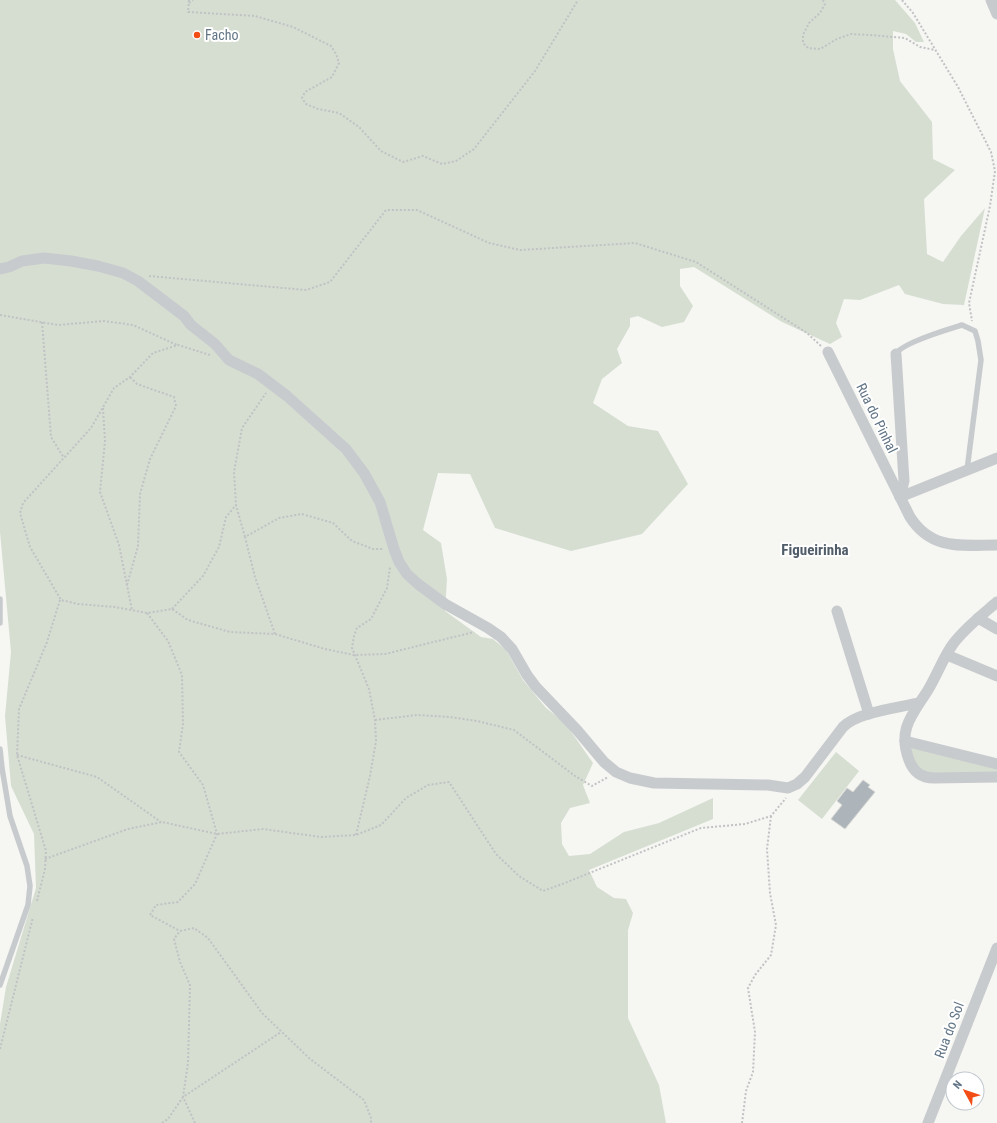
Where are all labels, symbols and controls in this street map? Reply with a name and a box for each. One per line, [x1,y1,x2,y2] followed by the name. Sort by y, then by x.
[205,27,238,43] place label: Facho
[192,30,202,40] marker: Facho
[853,380,901,456] street label: Rua do Pinhal
[781,541,849,559] district label: Figueirinha
[931,1000,967,1060] street label: Rua do Sol
[945,1071,985,1111] north arrow
[951,1078,965,1092] text: N

